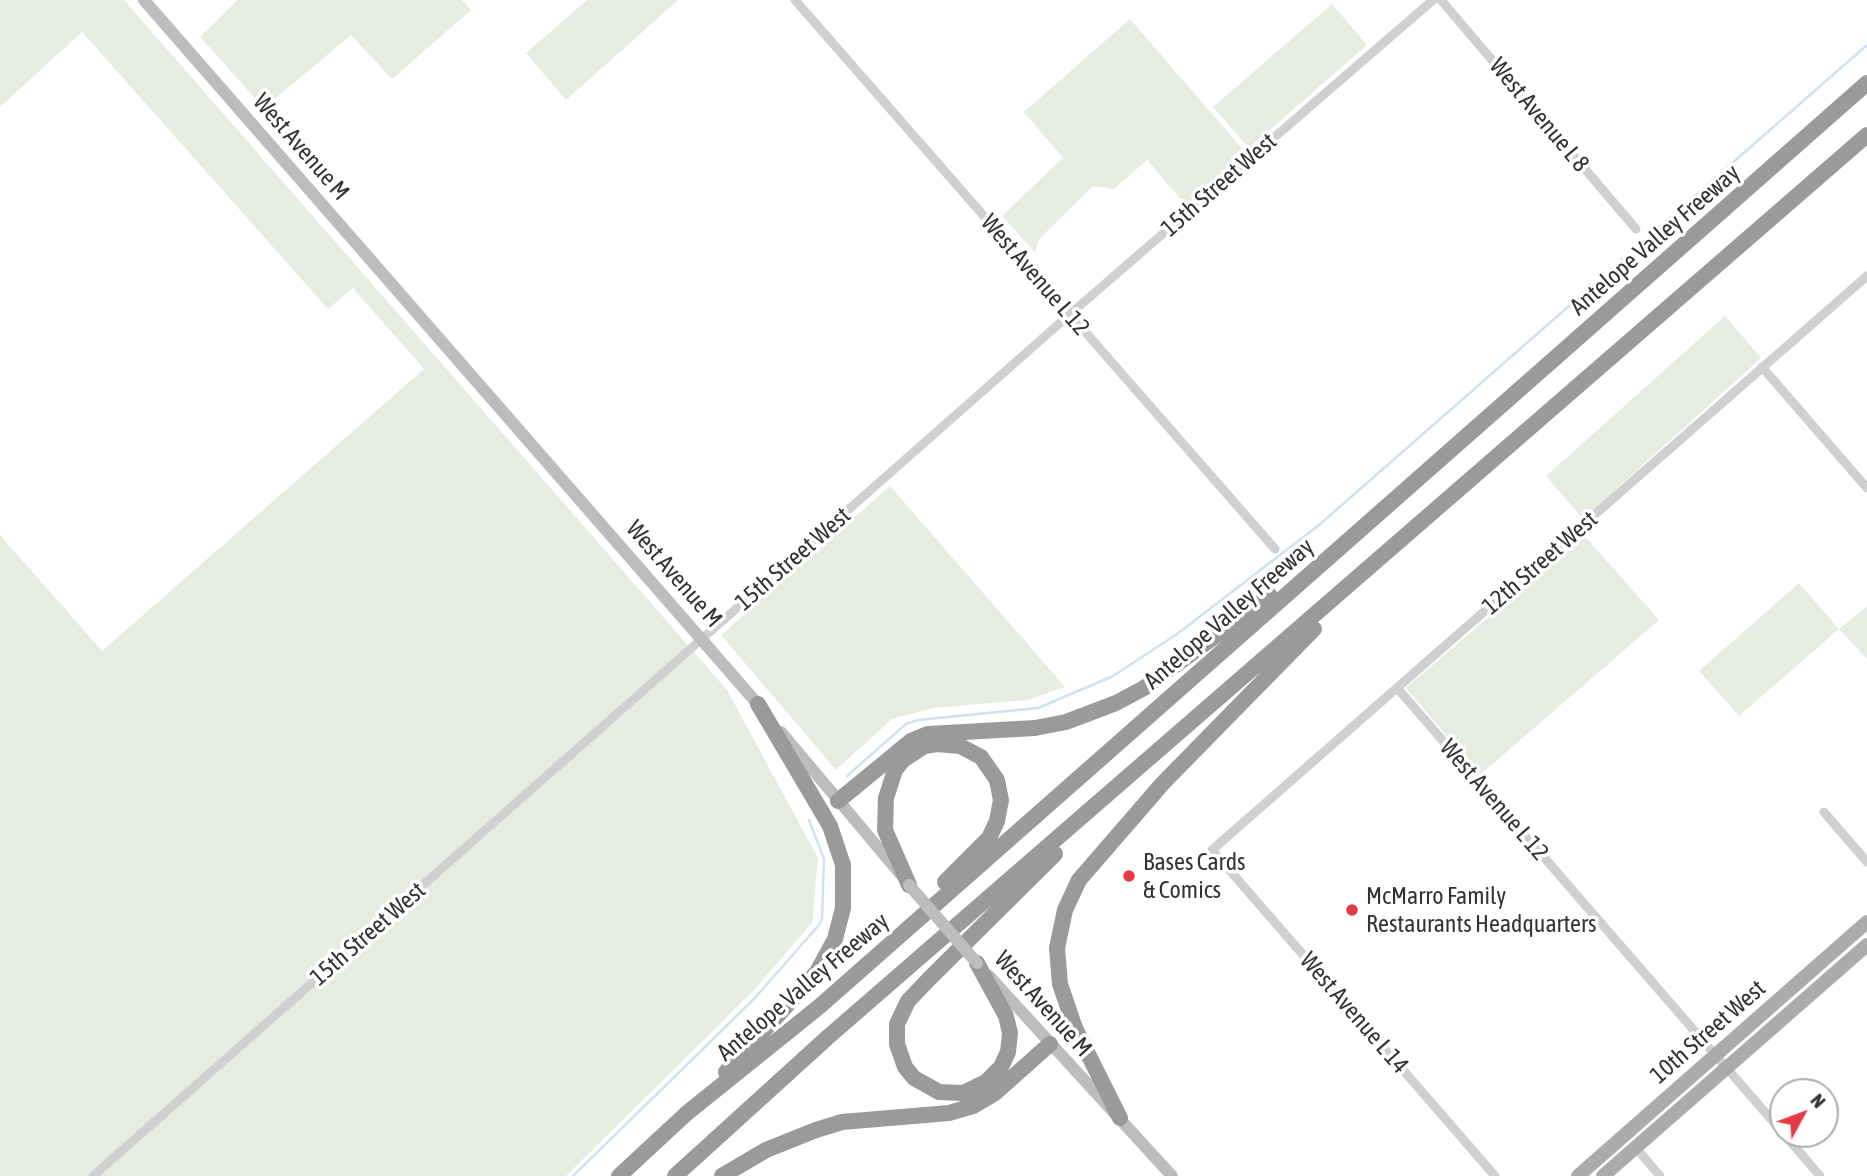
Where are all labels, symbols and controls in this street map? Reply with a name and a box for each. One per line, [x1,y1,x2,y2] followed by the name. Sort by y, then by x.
[1483,52,1595,178] street label: West Avenue L 8
[247,88,355,206] street label: West Avenue M
[1155,127,1283,243] street label: 15th Street West
[1564,159,1746,321] street label: Antelope Valley Freeway
[975,209,1095,341] street label: West Avenue L 12
[729,501,857,617] street label: 15th Street West
[1476,505,1604,621] street label: 12th Street West
[620,515,728,633] street label: West Avenue M
[1138,533,1320,695] street label: Antelope Valley Freeway
[1434,734,1554,866] street label: West Avenue L 12
[1143,848,1246,904] place label: Bases Cards & Comics
[1121,868,1137,884] marker: Bases Cards & Comics
[304,876,432,992] street label: 15th Street West
[1366,882,1597,938] place label: McMarro Family Restaurants Headquarters
[1344,902,1360,918] marker: McMarro Family Restaurants Headquarters
[711,907,895,1067] street label: Antelope Valley Freeway
[988,945,1098,1063] street label: West Avenue M
[1294,947,1414,1079] street label: West Avenue L 14
[1644,974,1772,1090] street label: 10th Street West
[1769,1078,1839,1148] north arrow
[1806,1089,1830,1112] text: N

